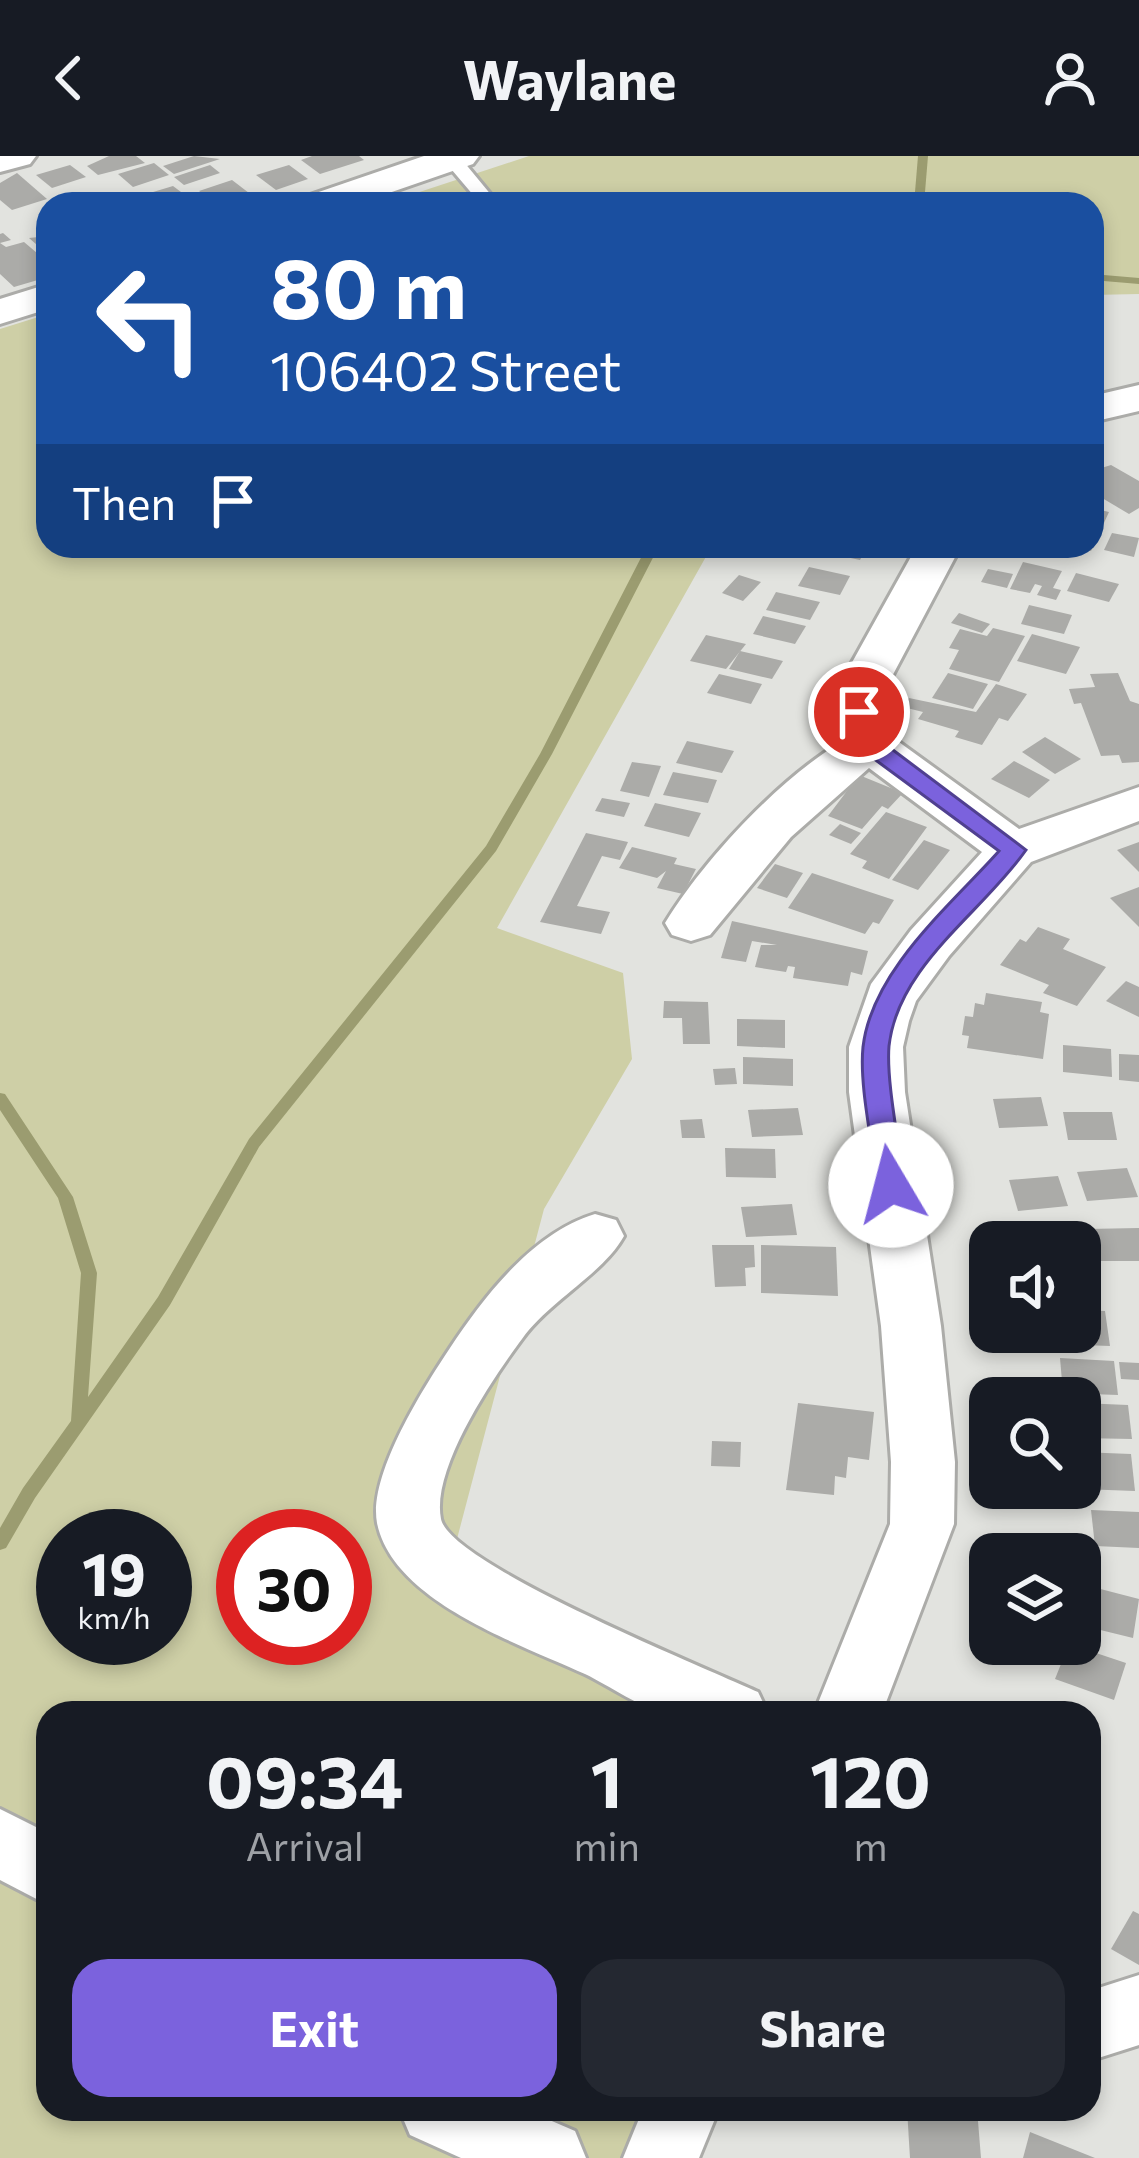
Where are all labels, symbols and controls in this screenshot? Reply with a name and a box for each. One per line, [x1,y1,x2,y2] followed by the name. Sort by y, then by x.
[36,45,102,111] icon: back
[463,45,676,111] text: Waylane
[1037,45,1103,111] icon: person
[270,234,467,336] text: 80 m
[72,240,228,396] icon: left
[270,336,622,402] text: 106402 Street
[200,468,266,534] icon: arrive
[72,474,176,529] text: Then
[808,661,910,763] pin
[826,679,892,745] icon: arrive
[828,1122,954,1248] position arrow
[969,1221,1101,1665] map controls
[969,1221,1101,1353] button: sound
[969,1377,1101,1509] button: search
[216,1509,372,1665] speed limit sign: 30
[969,1533,1101,1665] button: layers
[82,1535,146,1608] text: 19
[78,1598,150,1635] text: km/h
[206,1735,403,1823] text: 09:34
[590,1735,623,1823] text: 1
[810,1735,931,1823] text: 120
[246,1821,364,1869] text: Arrival
[574,1821,640,1869] text: min
[853,1821,887,1869] text: m
[72,1959,557,2097] button: Exit
[581,1959,1065,2097] button: Share

